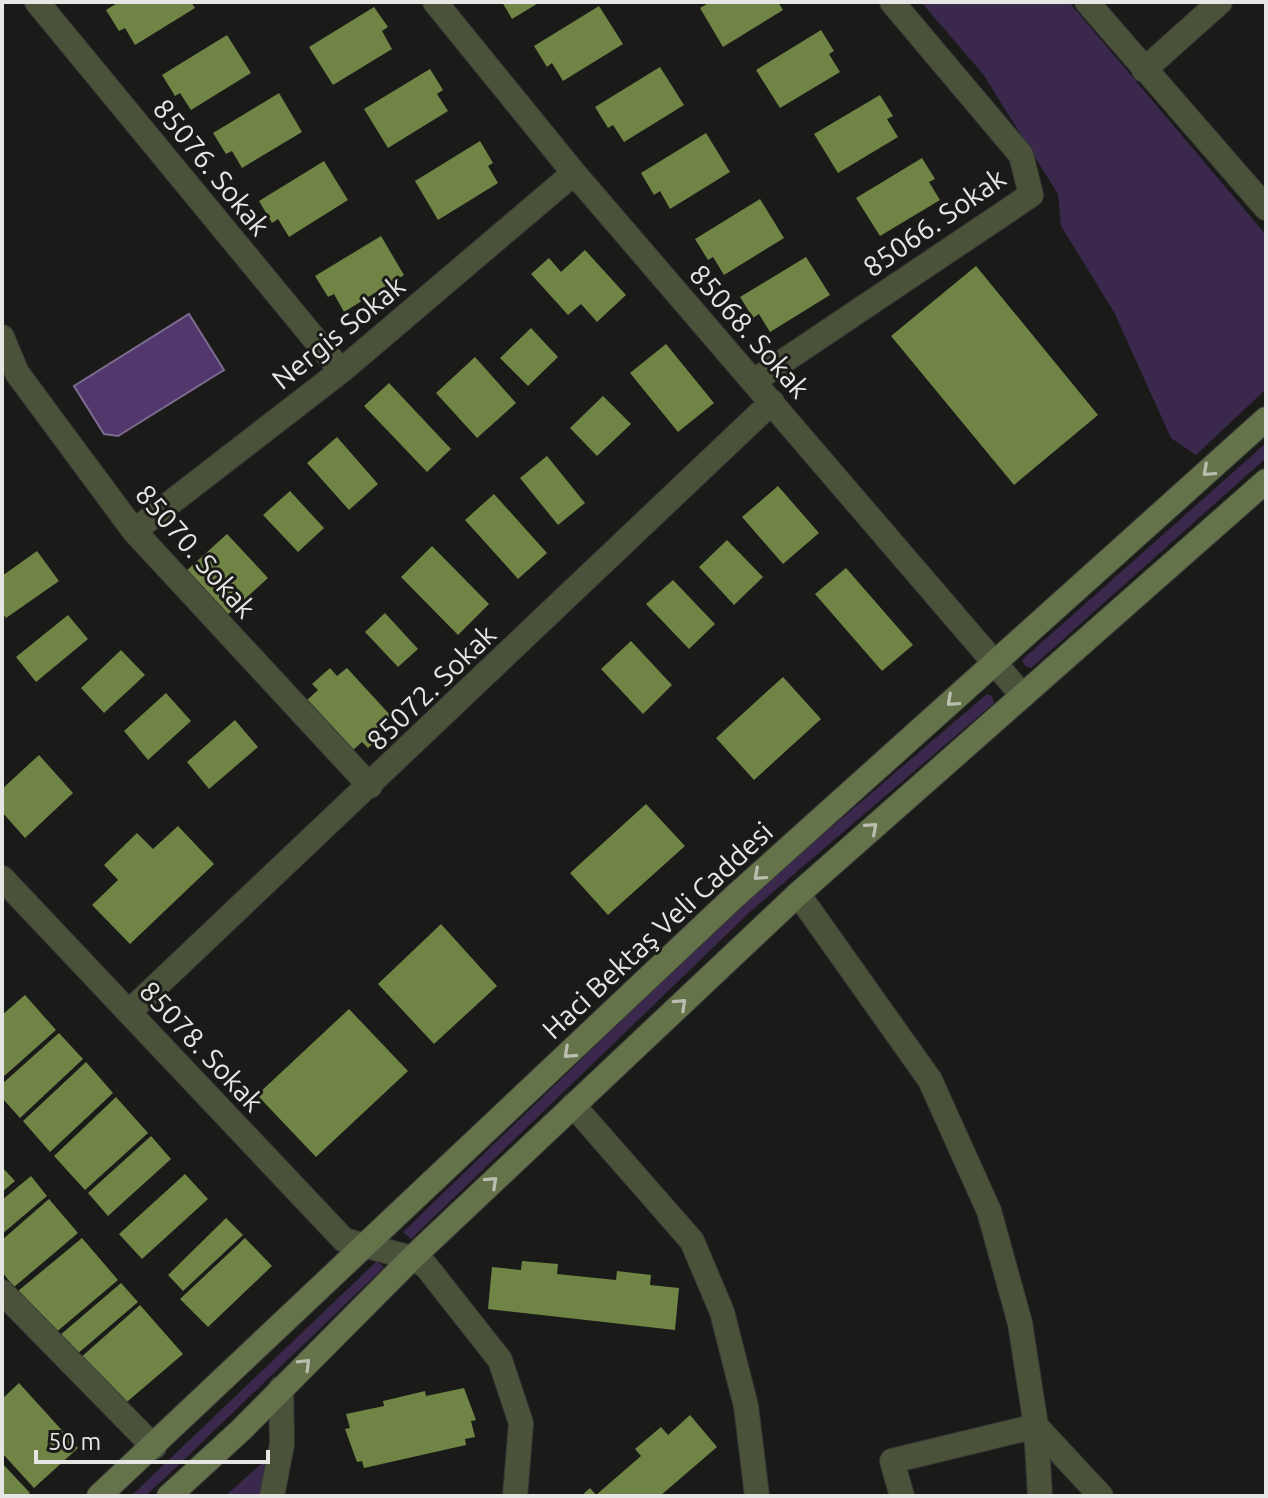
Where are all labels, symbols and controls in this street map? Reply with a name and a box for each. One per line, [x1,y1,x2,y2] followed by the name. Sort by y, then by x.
[148,93,276,241] street label: 85076. Sokak
[857,162,1011,282] street label: 85066. Sokak
[684,258,816,404] street label: 85068. Sokak
[266,269,410,395] street label: Nergis Sokak
[1203,462,1217,477] one-way arrow
[130,478,262,624] street label: 85070. Sokak
[361,618,501,756] street label: 85072. Sokak
[947,692,961,707] one-way arrow
[536,815,778,1045] street label: Haci Bektaş Veli Caddesi
[863,824,878,838] one-way arrow
[753,865,768,879] one-way arrow
[134,975,270,1117] street label: 85078. Sokak
[671,999,686,1013] one-way arrow
[564,1044,578,1058] one-way arrow
[482,1178,497,1192] one-way arrow
[296,1358,310,1373] one-way arrow
[36,1414,268,1464] scale bar
[48,1428,101,1455] text: 50 m

